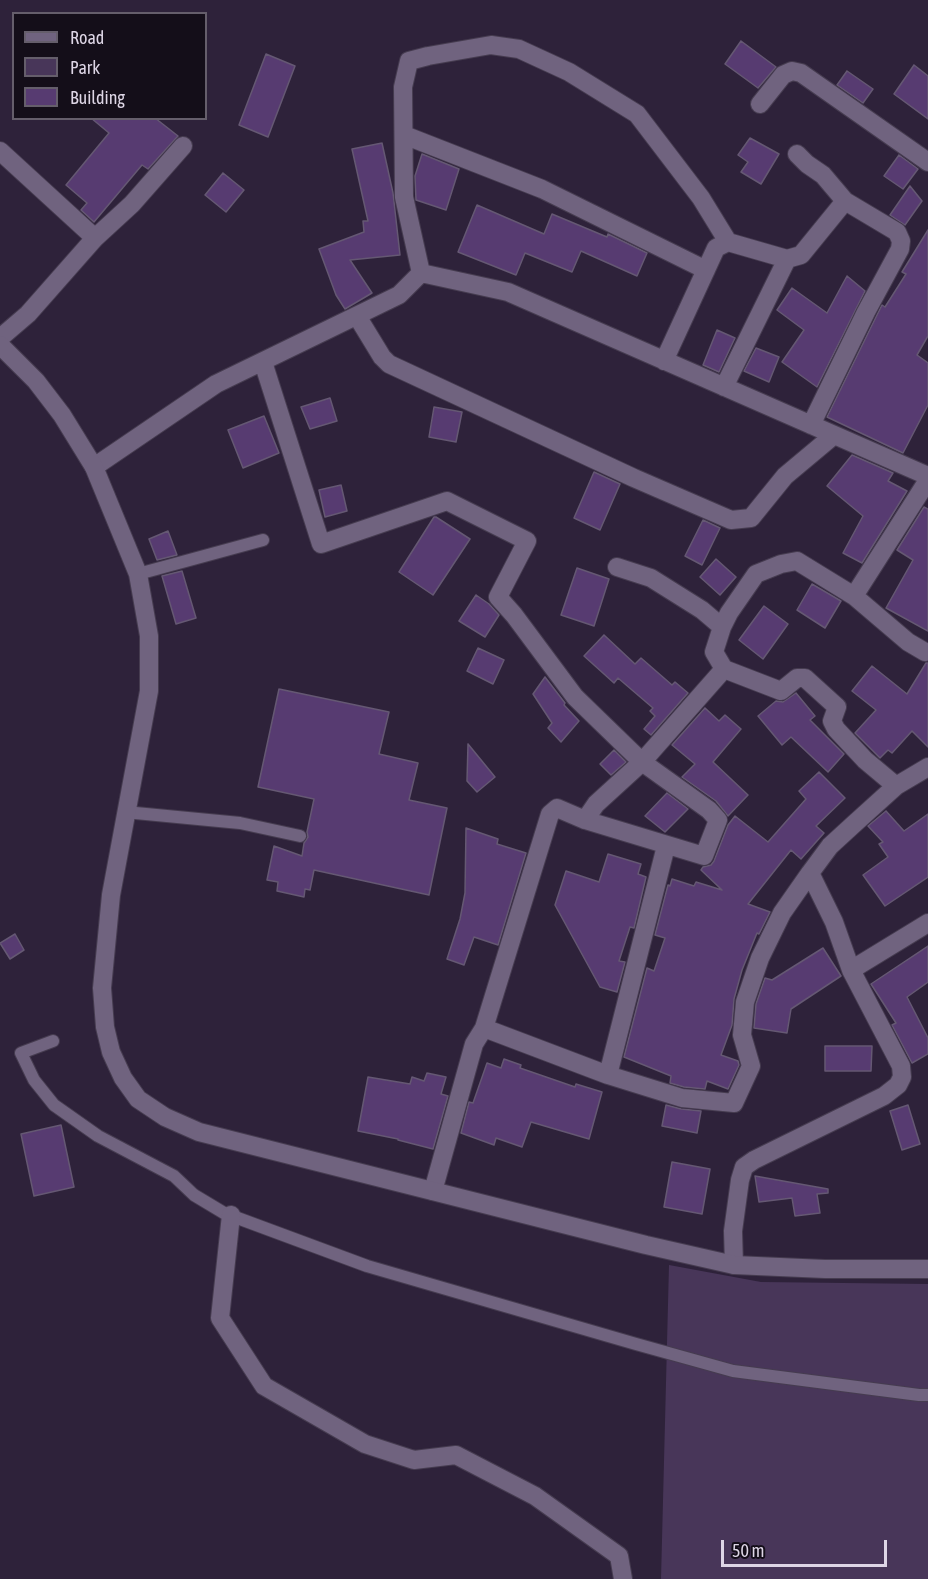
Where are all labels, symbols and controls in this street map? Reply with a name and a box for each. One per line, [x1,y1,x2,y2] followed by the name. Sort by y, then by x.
[12,12,207,120] legend
[70,27,104,48] text: Road
[70,57,100,78] text: Park
[70,87,125,108] text: Building
[724,1528,890,1566] scale bar
[732,1540,764,1561] text: 50 m

